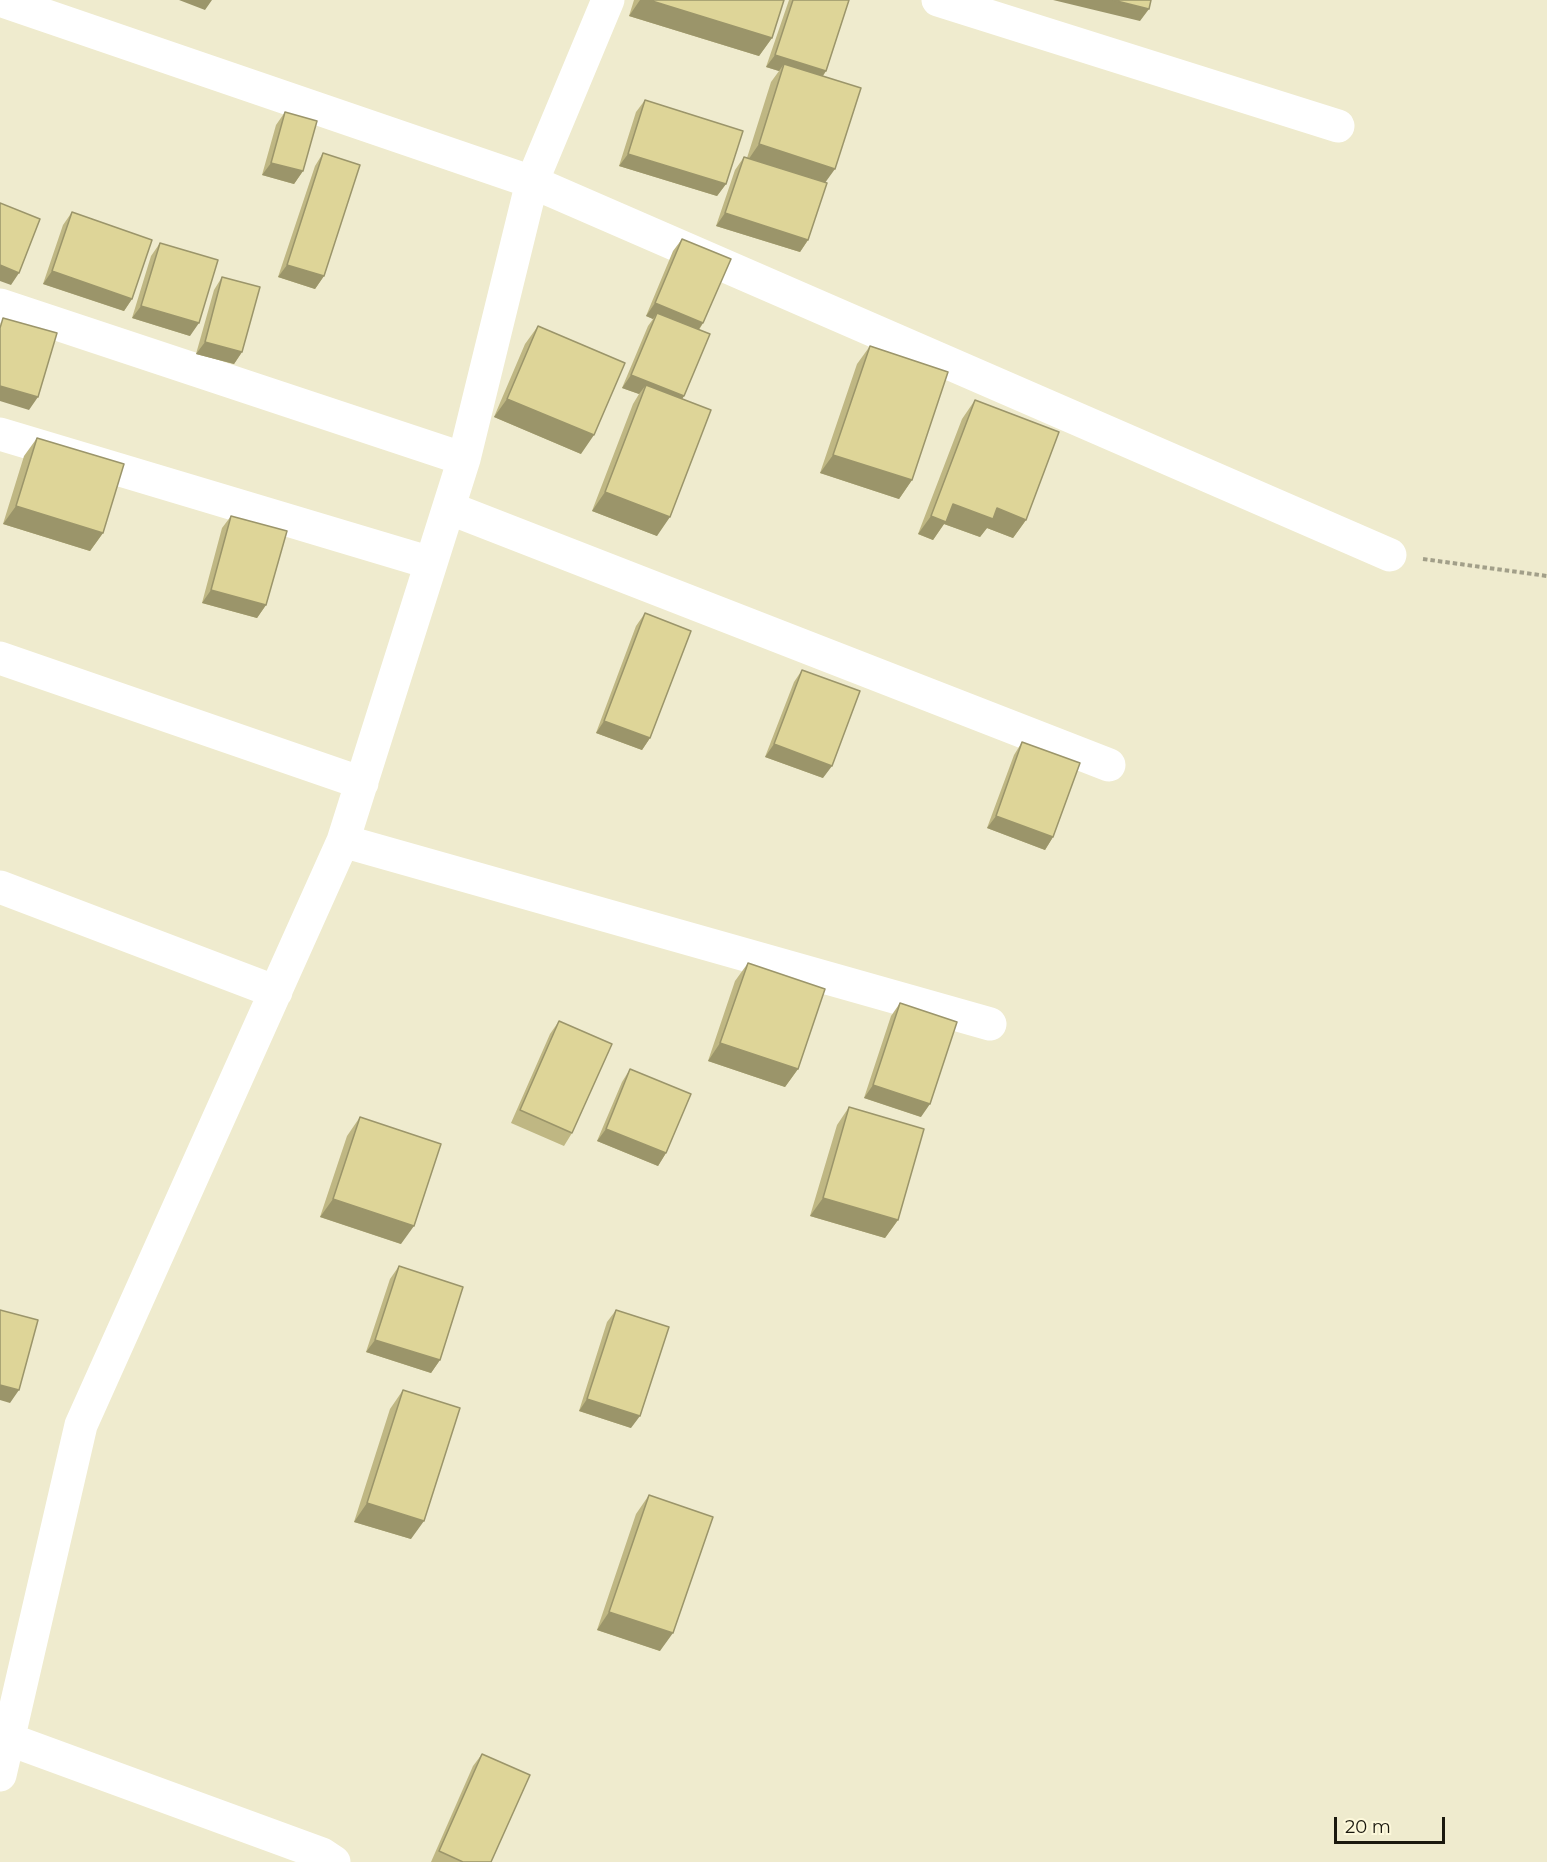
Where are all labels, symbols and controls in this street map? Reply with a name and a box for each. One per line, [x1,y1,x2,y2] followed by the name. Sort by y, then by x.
[1337,1805,1448,1843] scale bar
[1345,1816,1391,1838] text: 20 m

